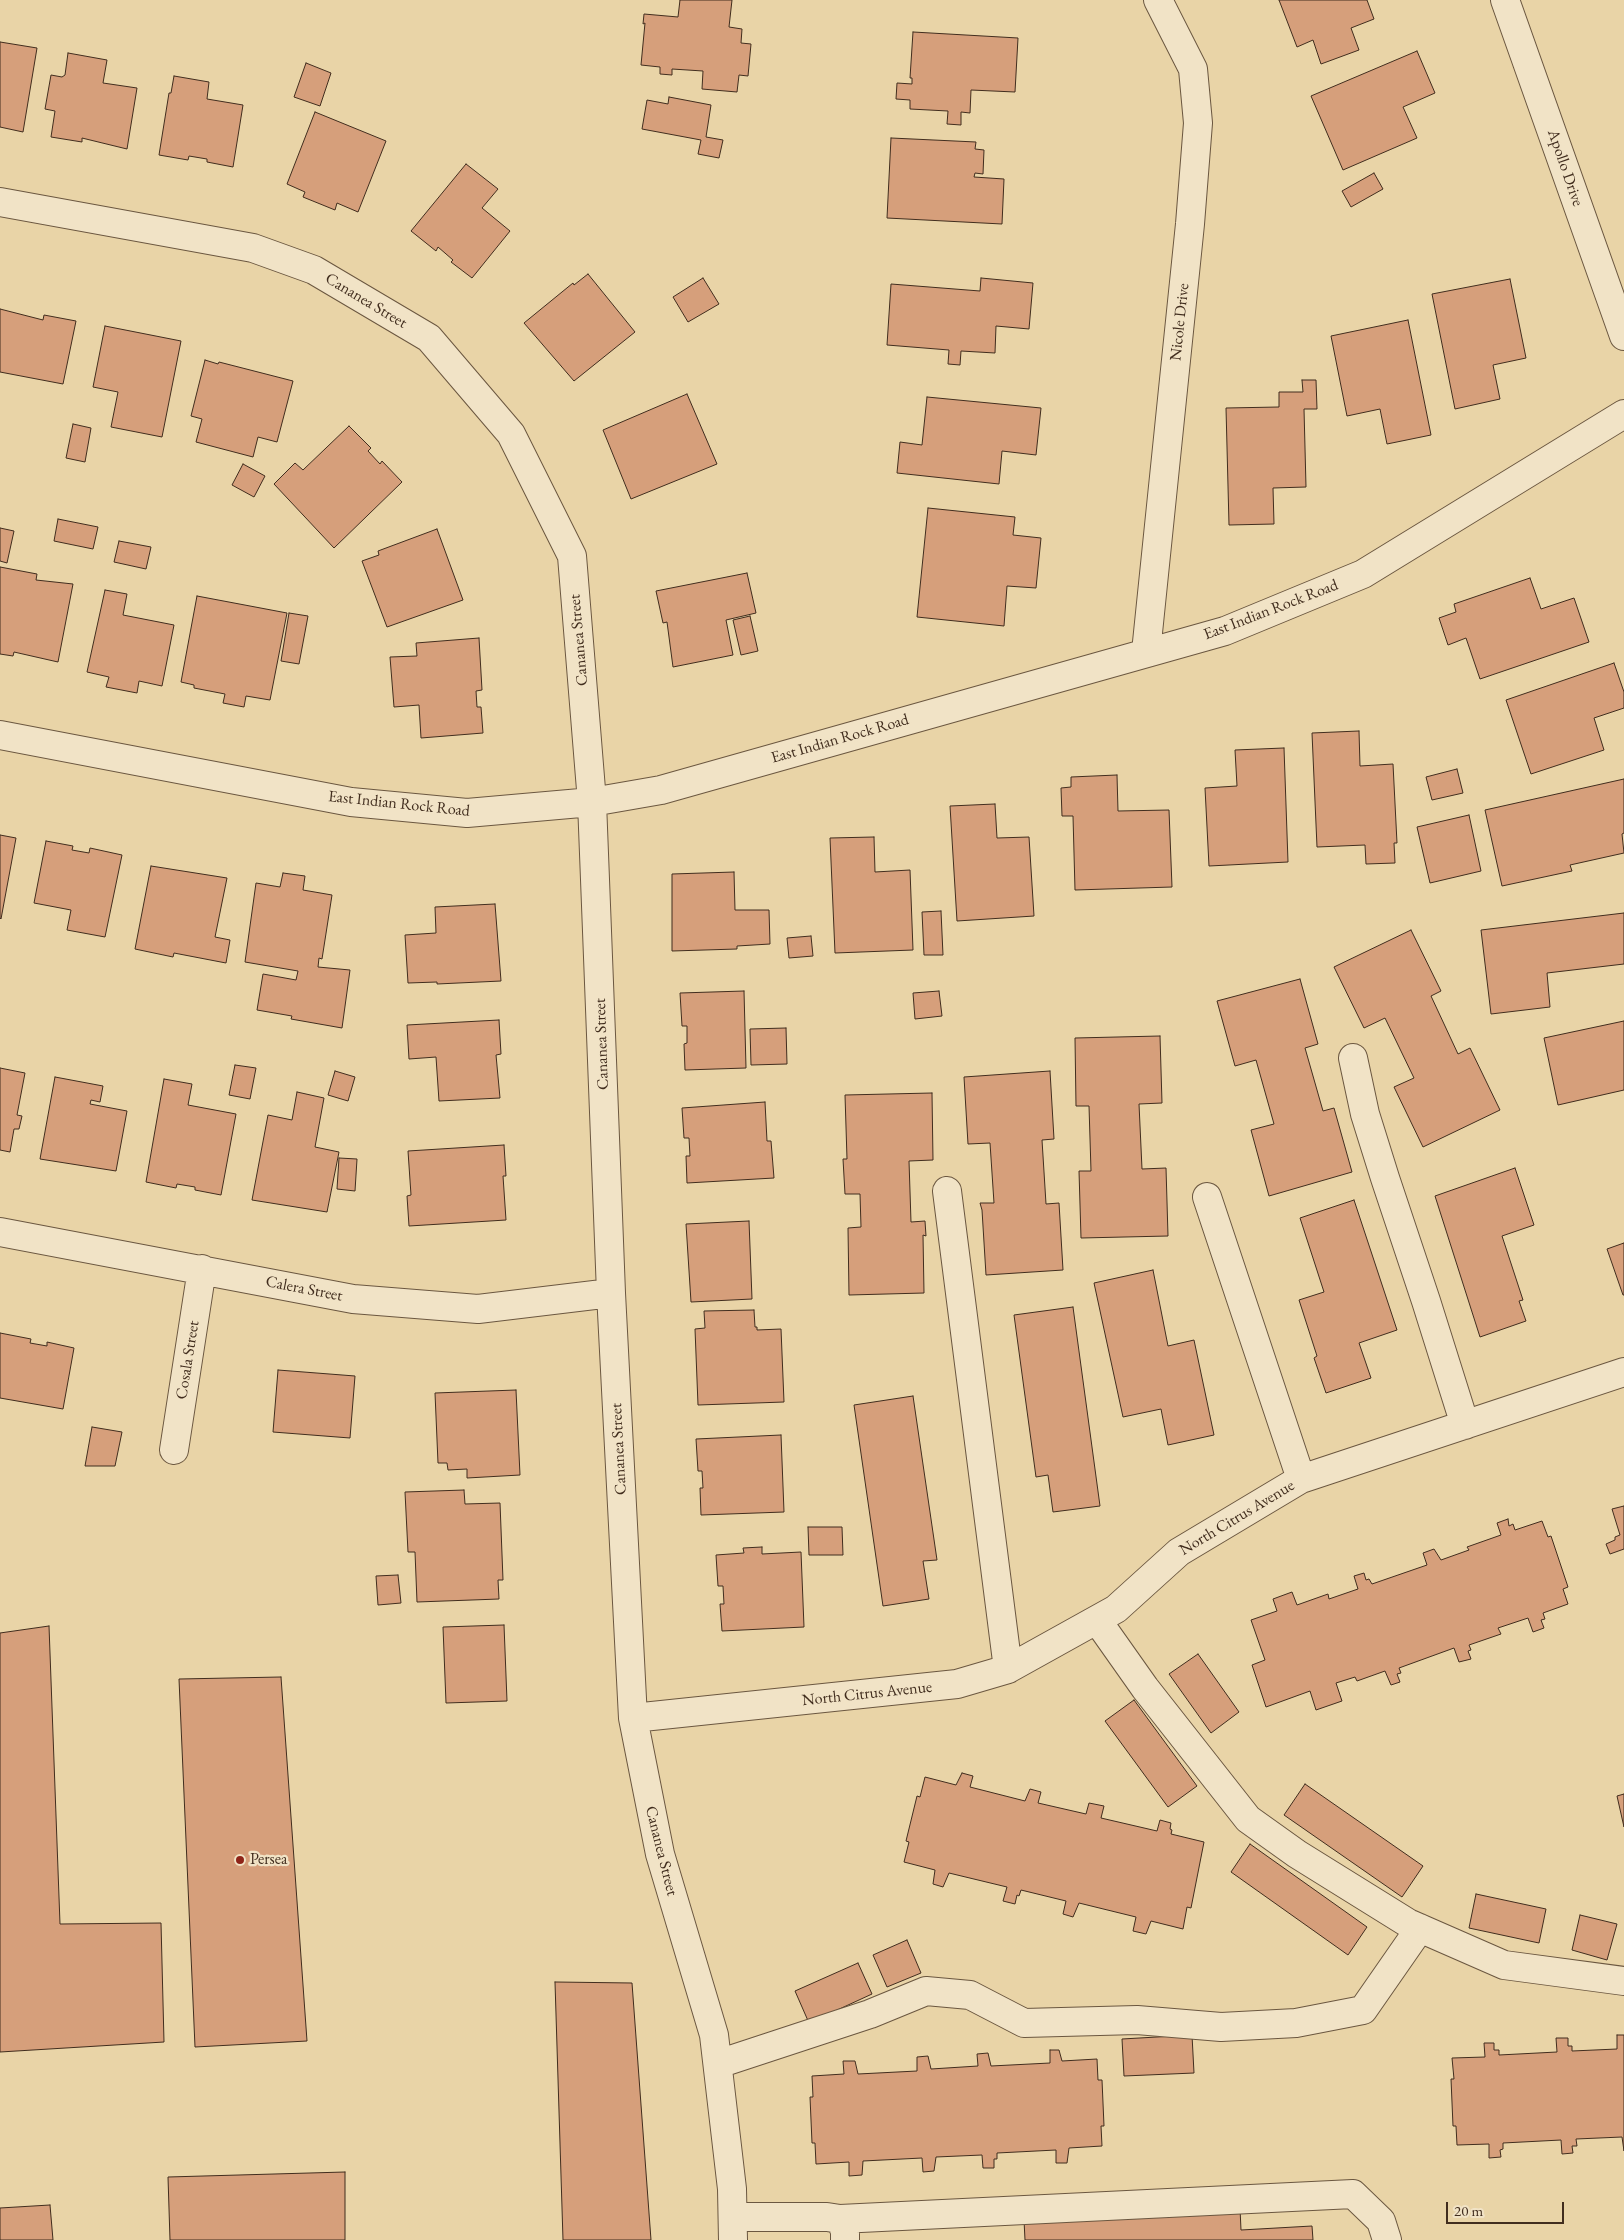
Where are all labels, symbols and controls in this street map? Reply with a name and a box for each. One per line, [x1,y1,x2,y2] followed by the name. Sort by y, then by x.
[1543,127,1587,209] street label: Apollo Drive
[322,269,410,333] street label: Cananea Street
[1166,282,1194,362] street label: Nicole Drive
[1201,576,1341,644] street label: East Indian Rock Road
[565,593,593,687] street label: Cananea Street
[769,710,911,768] street label: East Indian Rock Road
[327,787,471,821] street label: East Indian Rock Road
[591,998,613,1090] street label: Cananea Street
[264,1272,344,1306] street label: Calera Street
[172,1319,204,1401] street label: Cosala Street
[607,1403,631,1495] street label: Cananea Street
[1176,1476,1298,1560] street label: North Citrus Avenue
[801,1678,933,1710] street label: North Citrus Avenue
[641,1804,681,1898] street label: Cananea Street
[250,1850,287,1870] place label: Persea
[234,1854,246,1866] marker: Persea
[1449,2192,1566,2224] scale bar
[1454,2201,1483,2220] text: 20 m

